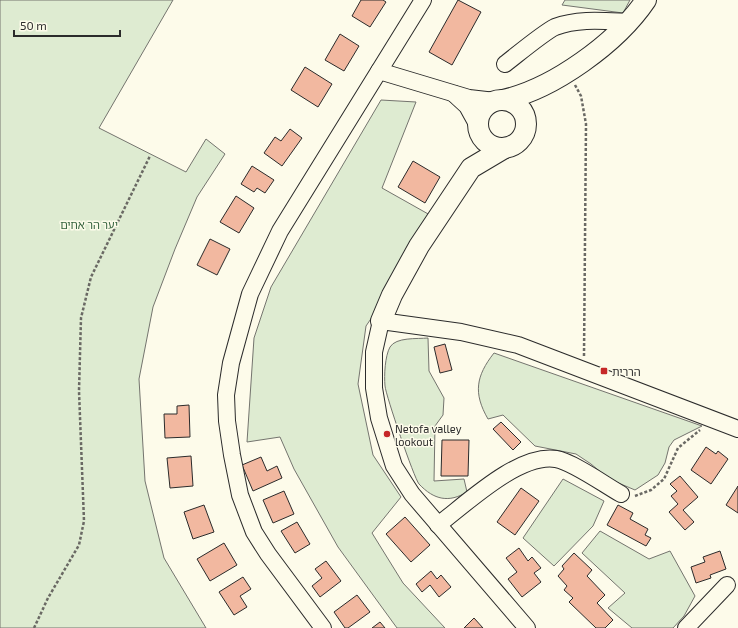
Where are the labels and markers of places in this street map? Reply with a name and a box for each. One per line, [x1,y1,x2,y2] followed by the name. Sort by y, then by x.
[612,365,641,378] place label: הררית
[599,366,609,376] marker: הררית
[395,422,462,448] place label: Netofa valley lookout
[382,429,392,439] marker: Netofa valley lookout

